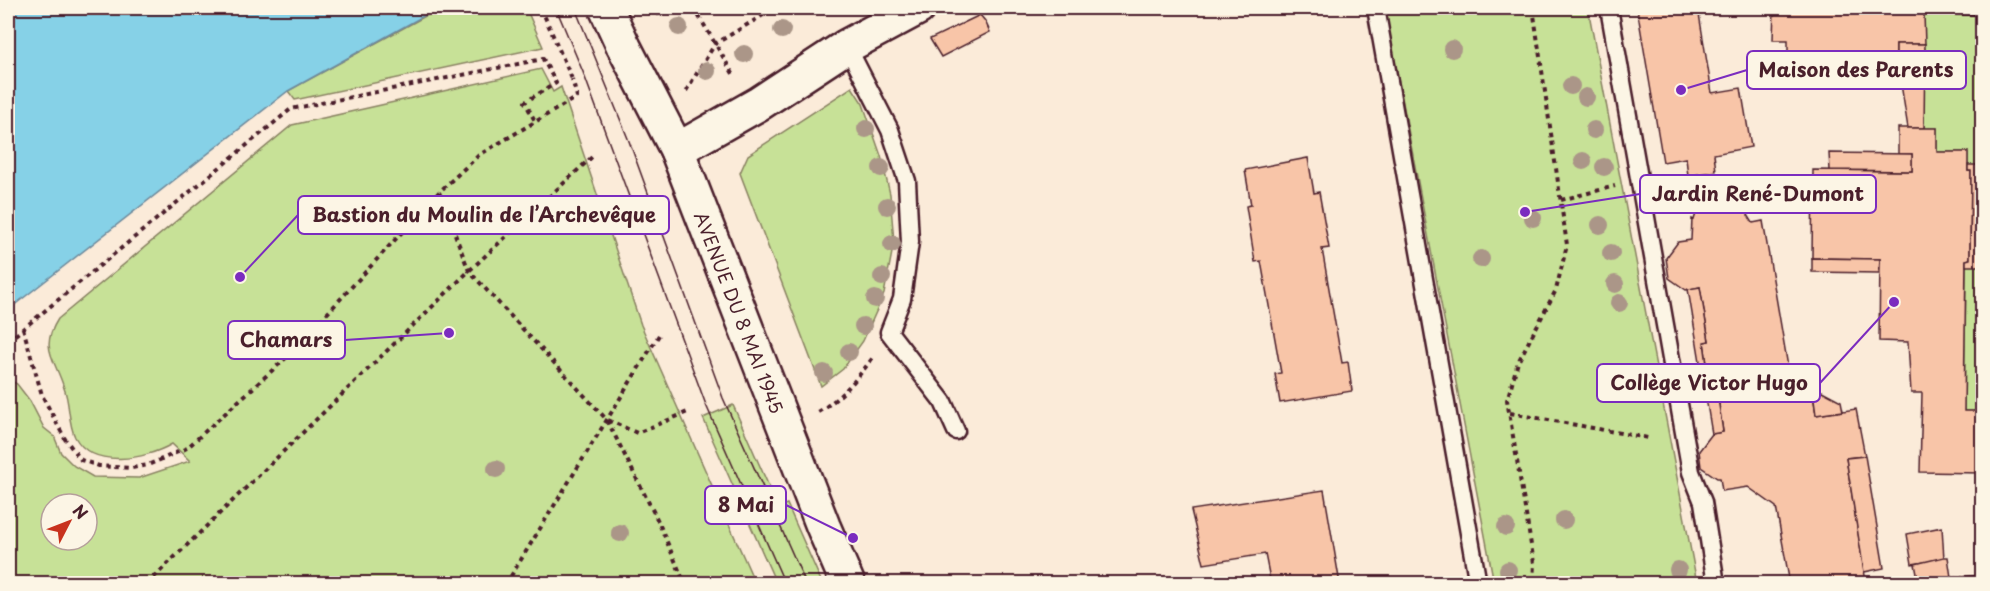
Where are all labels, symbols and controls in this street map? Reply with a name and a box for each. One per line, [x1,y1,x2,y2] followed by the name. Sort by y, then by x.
[1747,51,1966,89] callout: Maison des Parents
[1759,54,1954,84] text: Maison des Parents
[1640,175,1876,213] callout: Jardin René-Dumont
[1652,178,1865,208] text: Jardin René-Dumont
[298,196,669,234] callout: Bastion du Moulin de l’Archevêque
[312,199,656,229] text: Bastion du Moulin de l’Archevêque
[689,207,791,417] street label: AVENUE DU 8 MAI 1945
[228,321,345,359] callout: Chamars
[240,324,333,354] text: Chamars
[1597,364,1820,402] callout: Collège Victor Hugo
[1610,367,1808,397] text: Collège Victor Hugo
[705,486,786,524] callout: 8 Mai
[718,489,774,519] text: 8 Mai
[39,492,99,552] north arrow
[68,499,94,524] text: N

